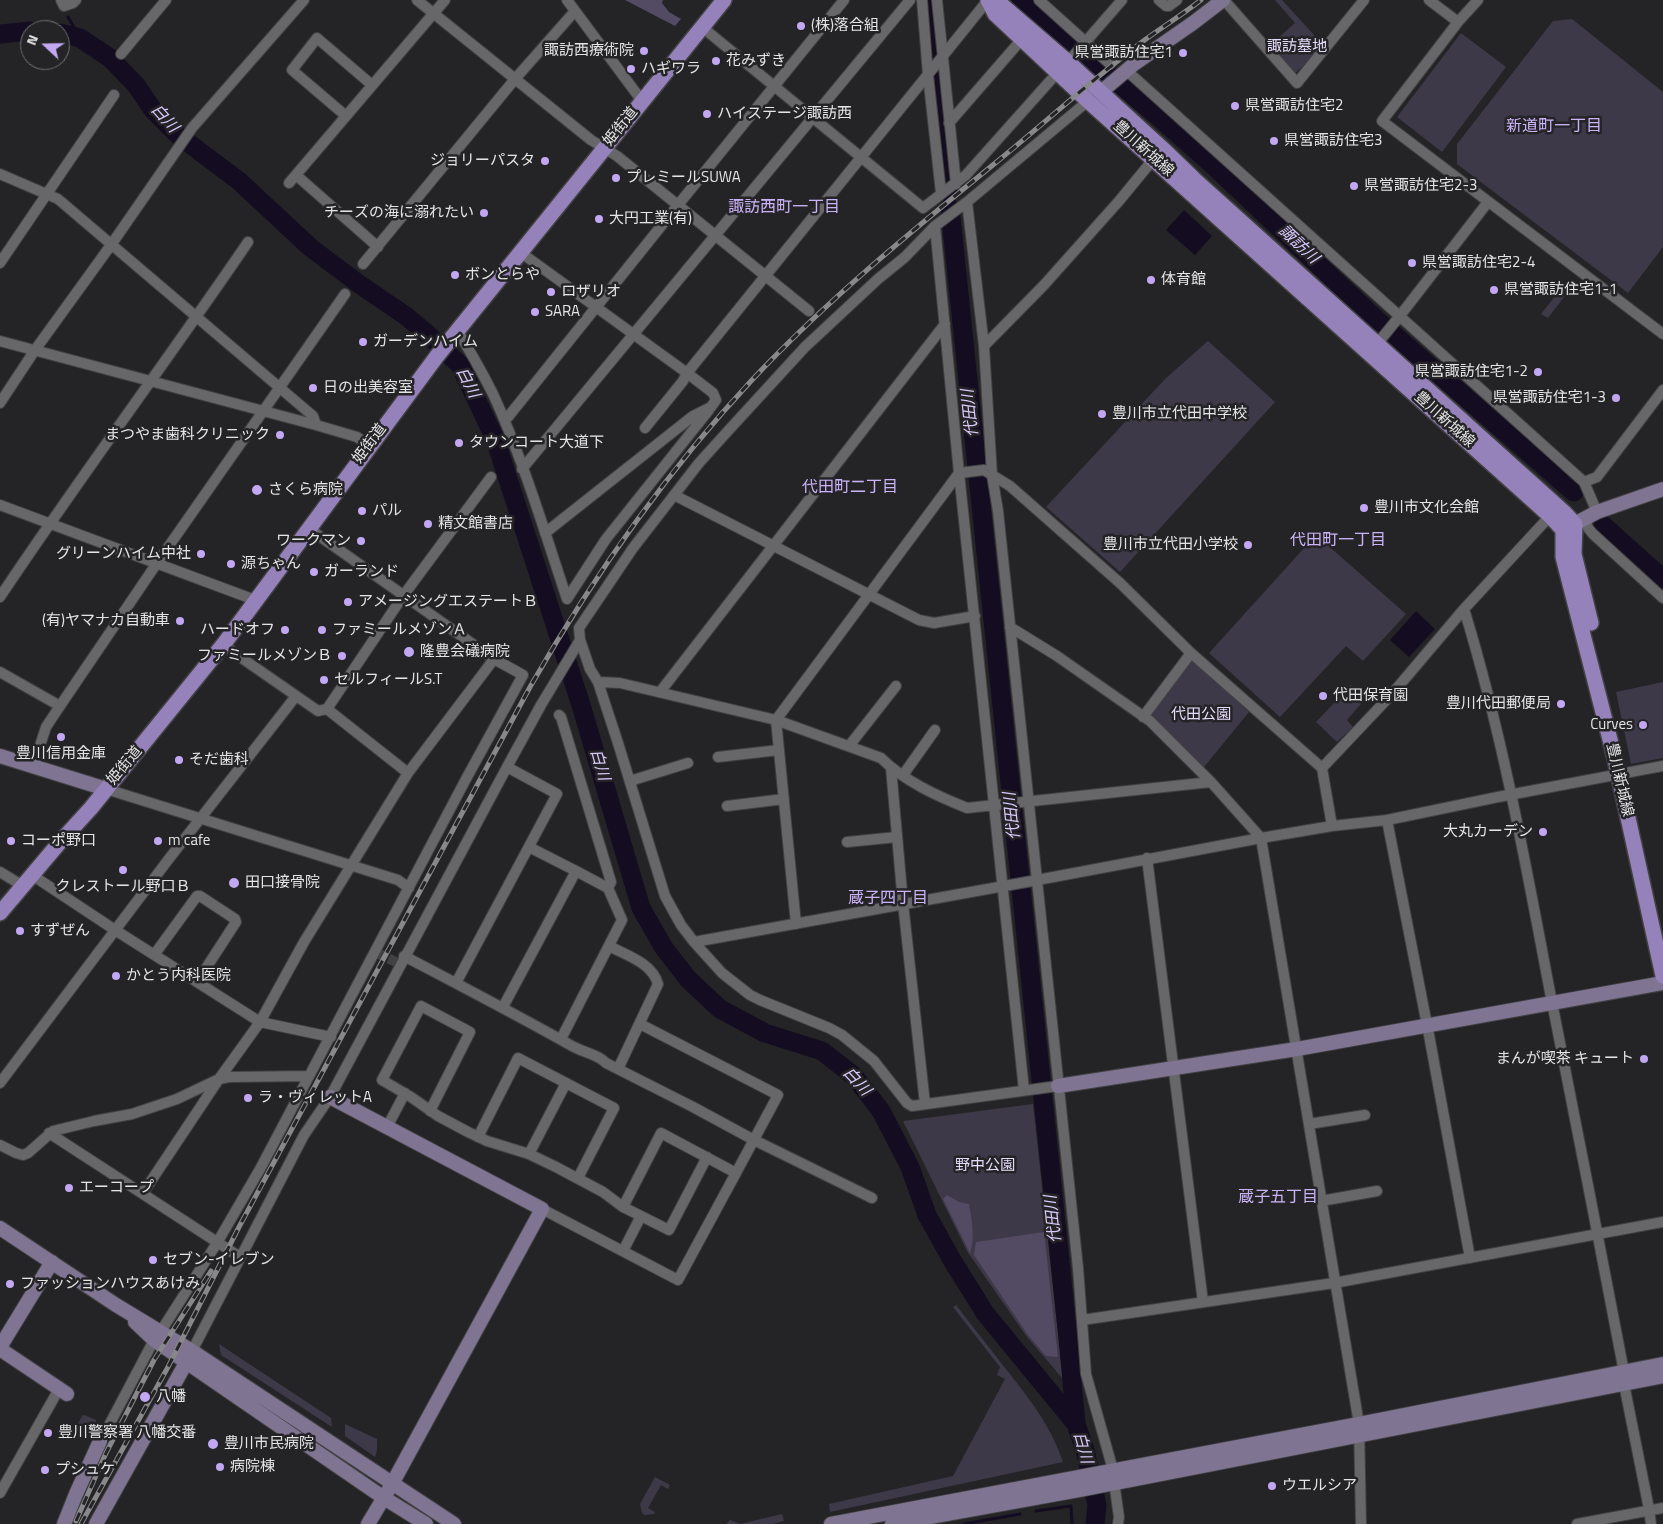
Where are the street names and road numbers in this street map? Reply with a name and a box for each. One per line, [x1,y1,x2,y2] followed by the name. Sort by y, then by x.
[600,104,642,150] street label: 姫街道
[1109,117,1177,181] street label: 豊川新城線
[1410,388,1478,452] street label: 豊川新城線
[349,421,391,467] street label: 姫街道
[1602,741,1636,819] street label: 豊川新城線
[104,743,146,789] street label: 姫街道

